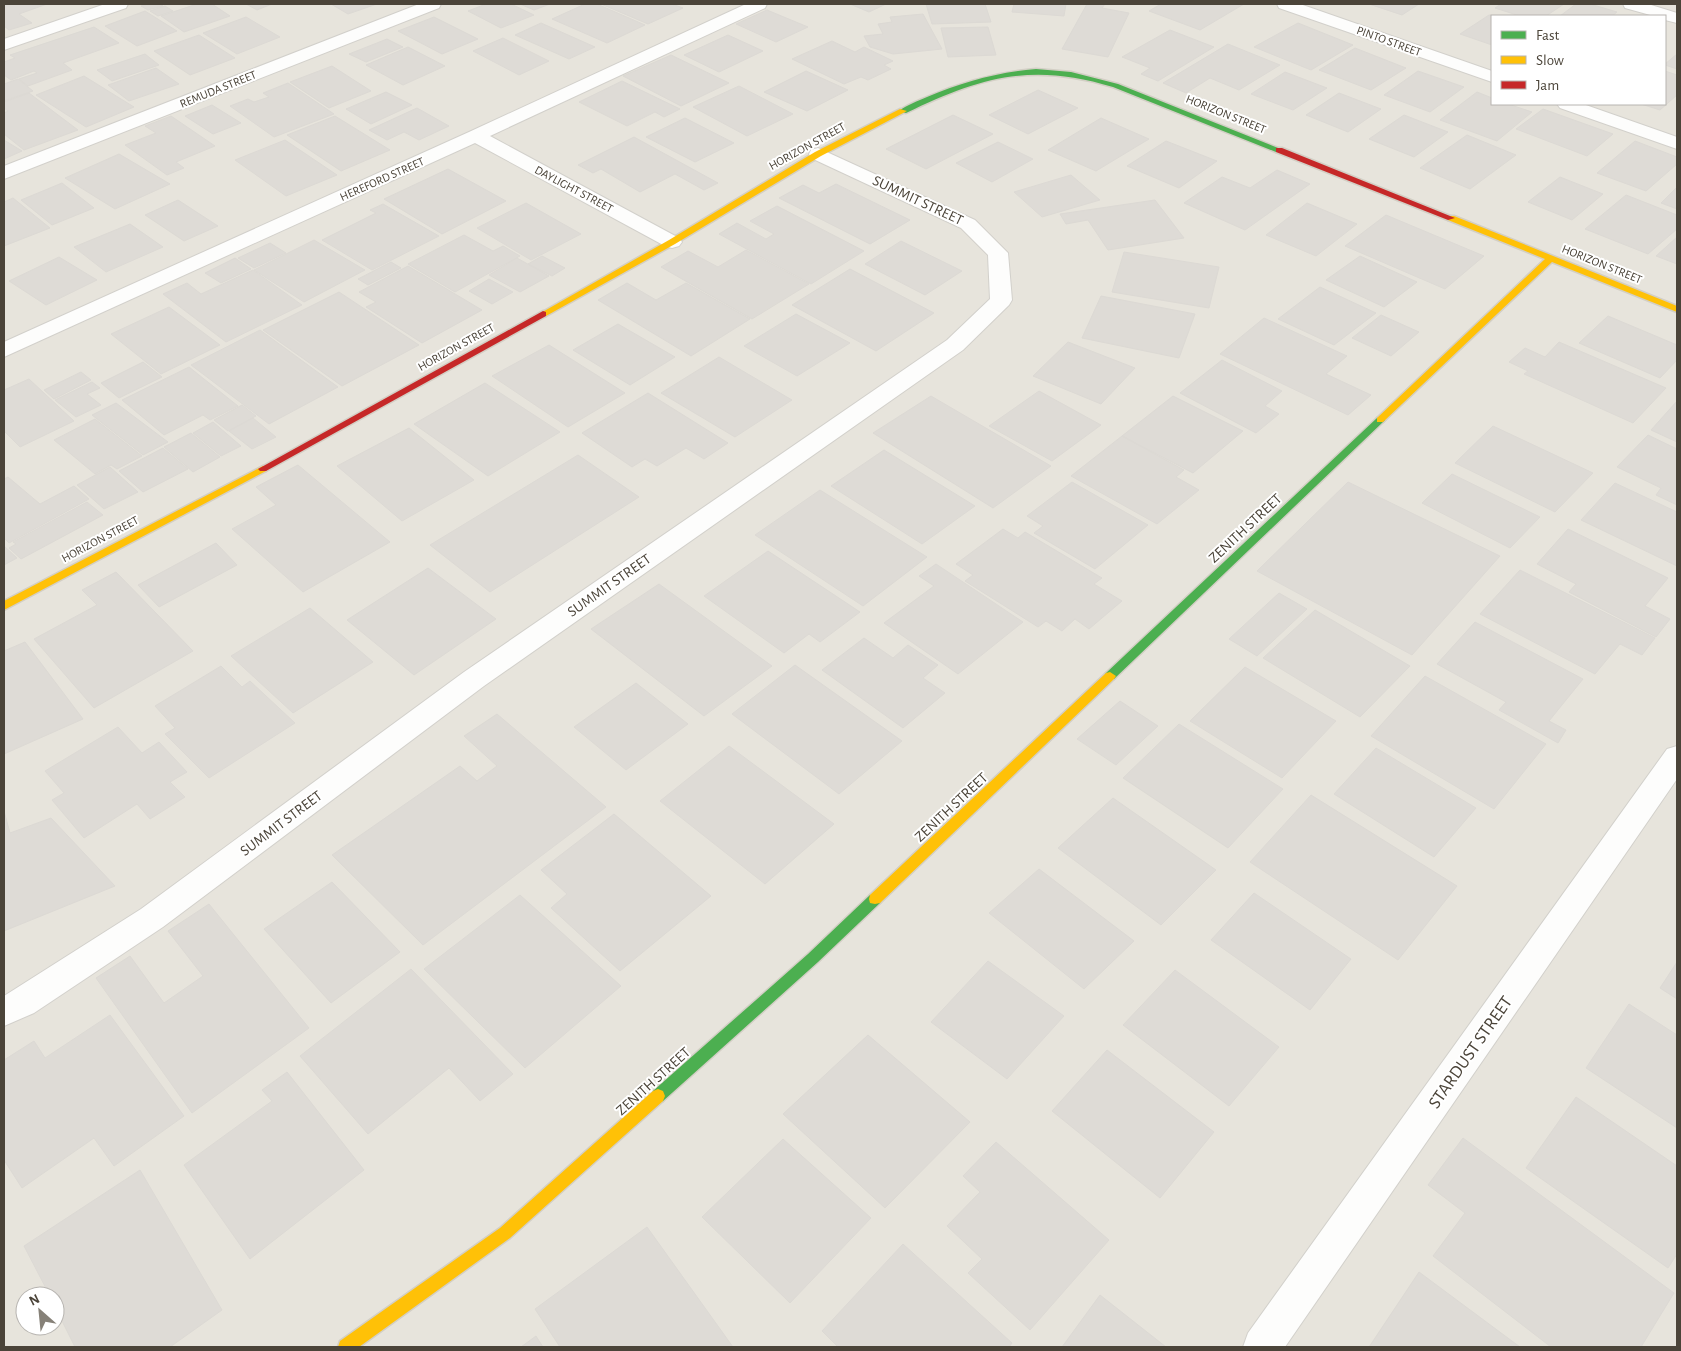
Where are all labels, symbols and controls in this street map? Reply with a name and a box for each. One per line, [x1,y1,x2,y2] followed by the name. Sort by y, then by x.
[1491,15,1666,105] legend
[1355,24,1423,58] street label: PINTO STREET
[1536,28,1560,43] text: Fast
[1536,53,1564,68] text: Slow
[178,68,258,110] street label: REMUDA STREET
[1536,78,1559,93] text: Jam
[1184,92,1268,136] street label: HORIZON STREET
[767,120,847,172] street label: HORIZON STREET
[338,155,426,203] street label: HEREFORD STREET
[533,163,615,215] street label: DAYLIGHT STREET
[870,173,966,228] street label: SUMMIT STREET
[1560,242,1644,286] street label: HORIZON STREET
[416,321,496,373] street label: HORIZON STREET
[1206,491,1285,566] street label: ZENITH STREET
[60,514,140,564] street label: HORIZON STREET
[565,551,654,620] street label: SUMMIT STREET
[912,770,991,845] street label: ZENITH STREET
[238,788,326,859] street label: SUMMIT STREET
[1425,993,1516,1112] street label: STARDUST STREET
[614,1044,694,1118] street label: ZENITH STREET
[15,1286,65,1336] north arrow
[27,1292,42,1309] text: N

